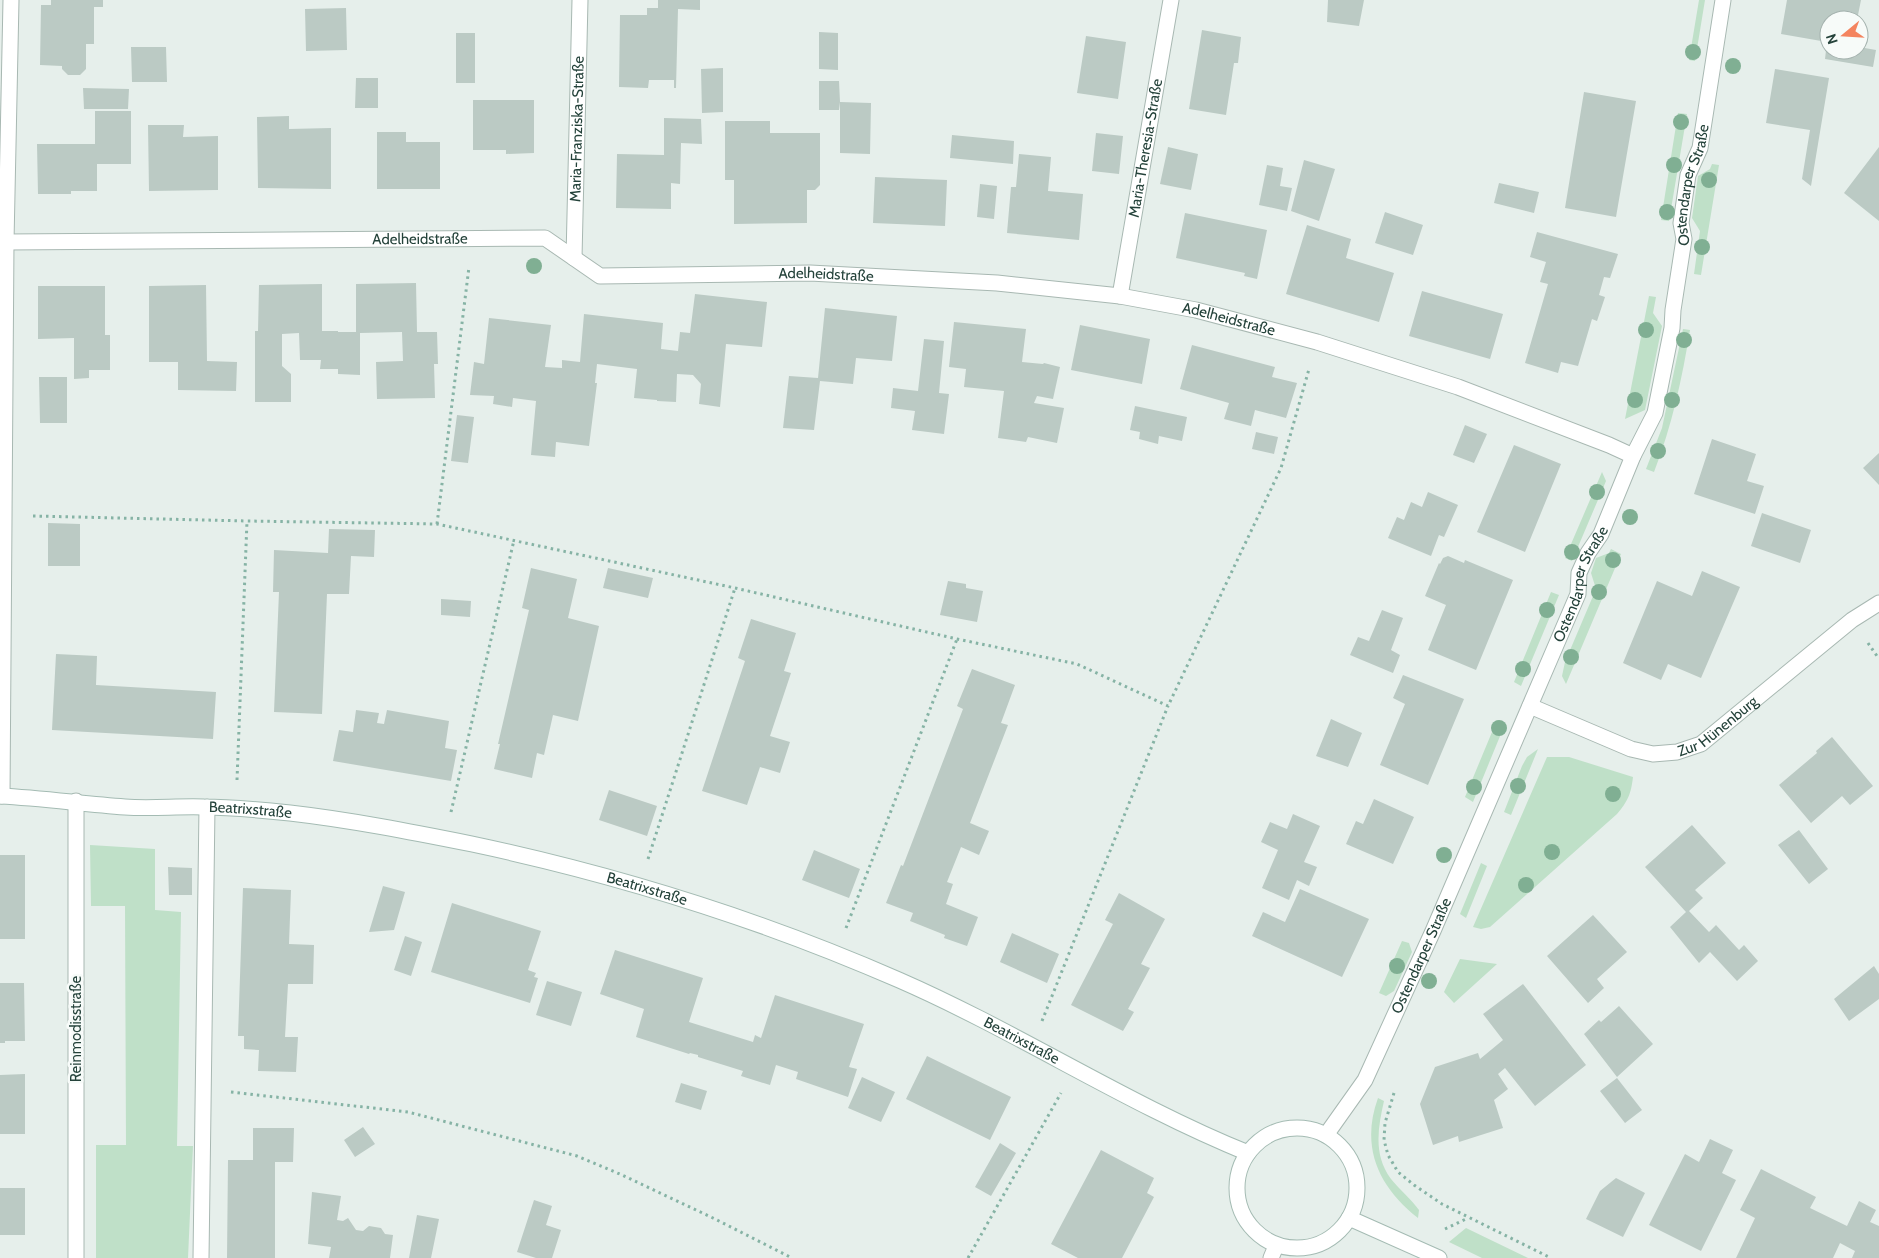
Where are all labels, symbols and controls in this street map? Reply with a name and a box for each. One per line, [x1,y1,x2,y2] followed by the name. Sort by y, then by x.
[1819,10,1869,60] north arrow
[1822,32,1842,47] text: N
[566,55,588,202] street label: Maria-Franziska-Straße
[1125,77,1166,219] street label: Maria-Theresia-Straße
[1672,123,1713,247] street label: Ostendarper Straße
[372,230,468,248] street label: Adelheidstraße
[778,264,875,285] street label: Adelheidstraße
[1181,299,1277,340] street label: Adelheidstraße
[1549,523,1612,645] street label: Ostendarper Straße
[1675,692,1762,760] street label: Zur Hünenburg
[209,798,293,822] street label: Beatrixstraße
[605,868,690,909] street label: Beatrixstraße
[1388,895,1455,1016] street label: Ostendarper Straße
[67,975,85,1082] street label: Reinmodisstraße
[981,1013,1063,1068] street label: Beatrixstraße

